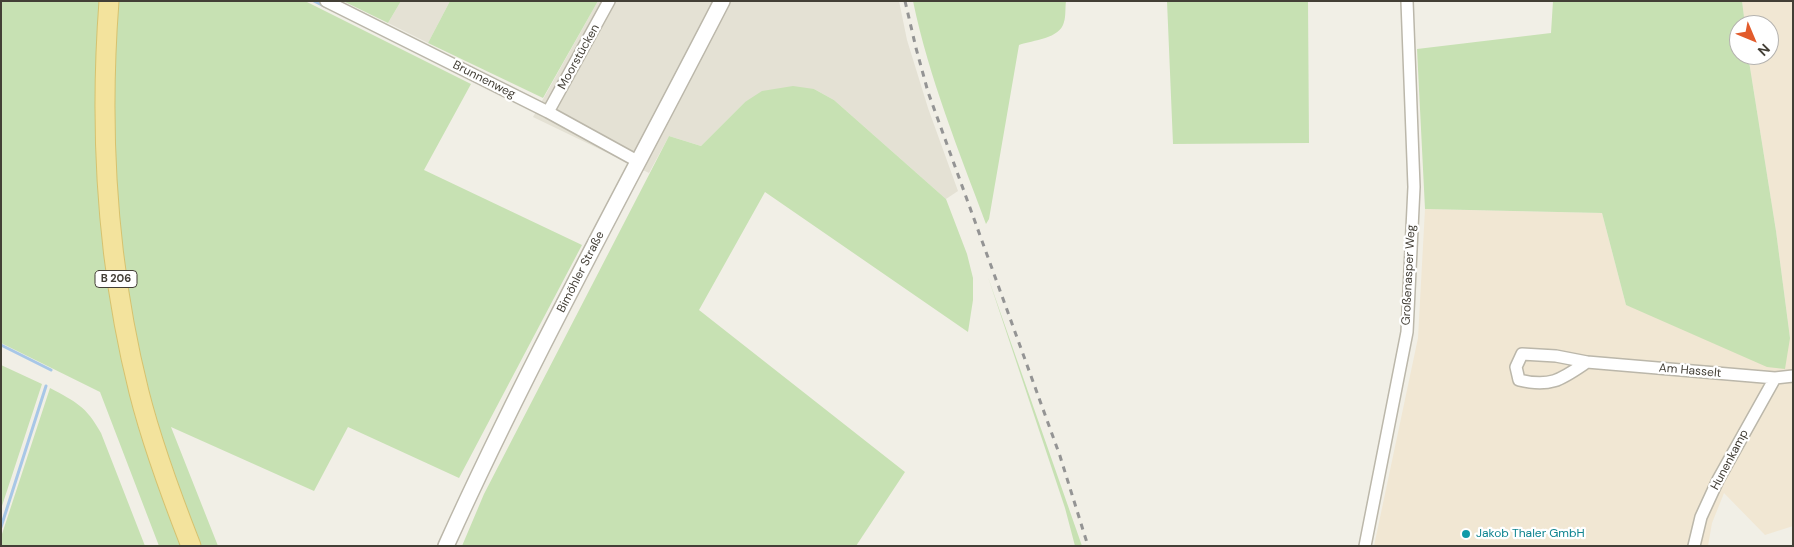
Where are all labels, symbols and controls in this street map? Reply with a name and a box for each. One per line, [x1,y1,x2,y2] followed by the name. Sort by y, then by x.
[1729,15,1779,65] north arrow
[555,22,603,92] street label: Moorstücken
[1754,40,1774,60] text: N
[450,58,518,102] street label: Brunnenweg
[1399,224,1419,326] street label: Großenasper Weg
[554,229,608,315] street label: Bimöhler Straße
[95,270,137,288] road number: B 206
[1658,361,1722,381] street label: Am Hasselt
[1708,427,1752,493] street label: Hunenkamp
[1476,527,1585,541] place label: Jakob Thaler GmbH
[1460,528,1472,540] marker: Jakob Thaler GmbH

